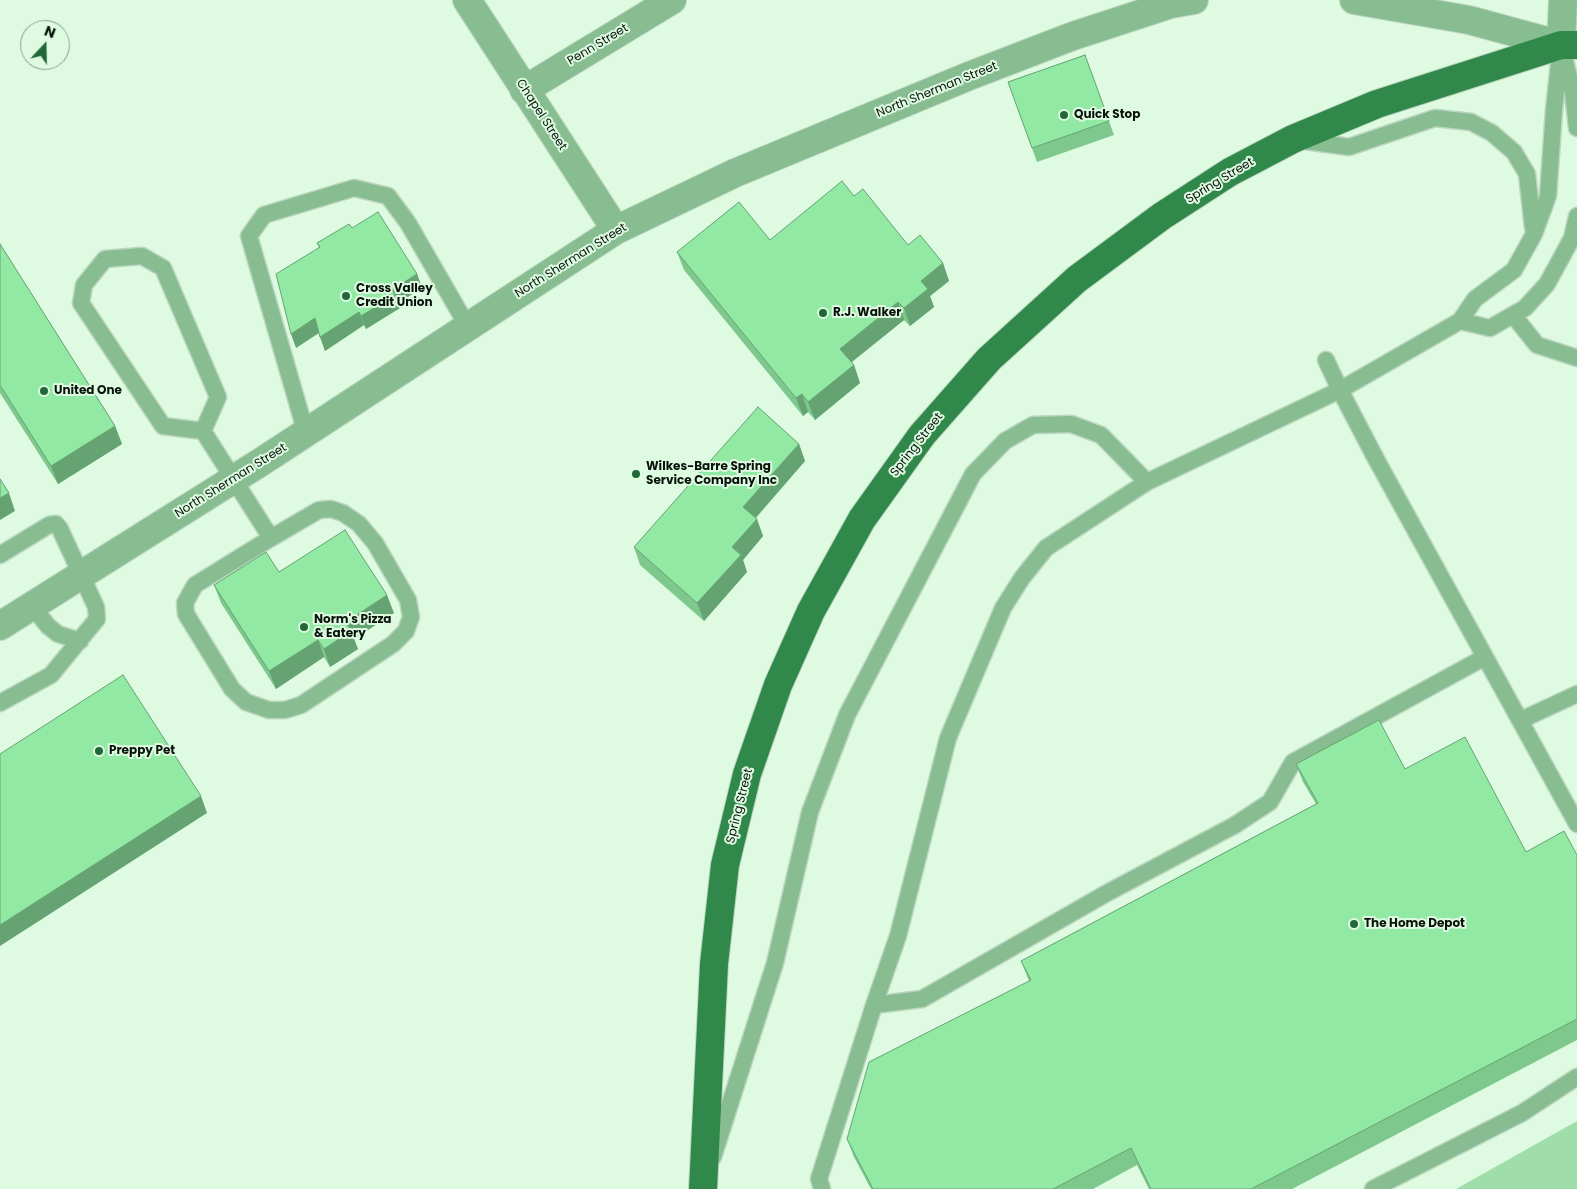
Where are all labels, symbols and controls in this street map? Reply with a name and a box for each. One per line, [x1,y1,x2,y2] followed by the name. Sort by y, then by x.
[20,20,70,70] north arrow
[42,21,59,43] text: N
[565,21,631,69] street label: Penn Street
[875,59,999,121] street label: North Sherman Street
[513,77,569,153] street label: Chapel Street
[1074,108,1140,122] place label: Quick Stop
[1058,109,1070,121] marker: Quick Stop
[1183,155,1257,207] street label: Spring Street
[512,221,630,301] street label: North Sherman Street
[356,282,433,310] place label: Cross Valley Credit Union
[340,290,352,302] marker: Cross Valley Credit Union
[833,306,901,320] place label: R.J. Walker
[817,307,829,319] marker: R.J. Walker
[54,384,122,398] place label: United One
[38,385,50,397] marker: United One
[888,410,946,480] street label: Spring Street
[172,441,290,521] street label: North Sherman Street
[646,460,777,488] place label: Wilkes-Barre Spring Service Company Inc
[630,468,642,480] marker: Wilkes-Barre Spring Service Company Inc
[314,613,391,641] place label: Norm's Pizza & Eatery
[298,621,310,633] marker: Norm's Pizza & Eatery
[109,744,175,758] place label: Preppy Pet
[93,745,105,757] marker: Preppy Pet
[724,767,756,845] street label: Spring Street
[1364,917,1465,931] place label: The Home Depot
[1348,918,1360,930] marker: The Home Depot

